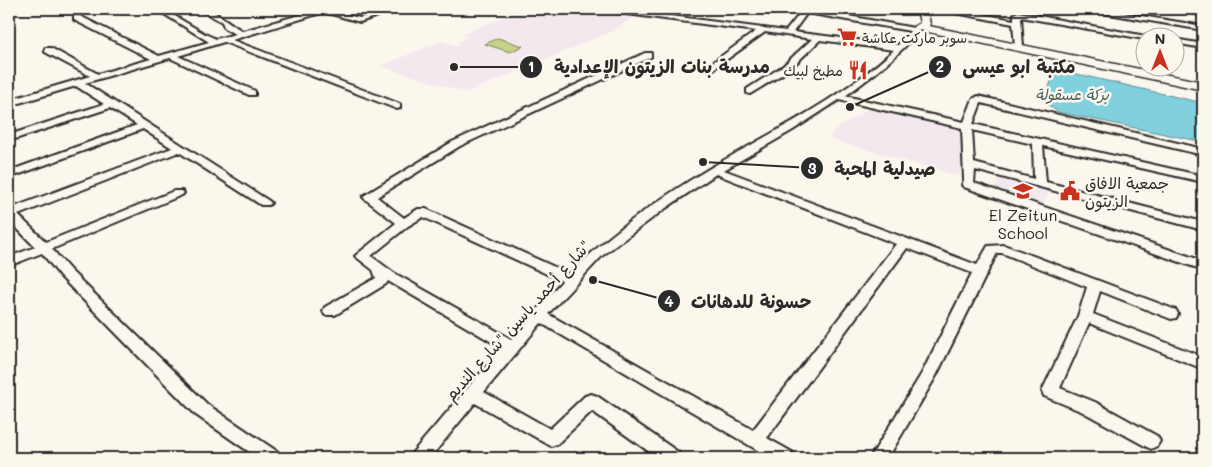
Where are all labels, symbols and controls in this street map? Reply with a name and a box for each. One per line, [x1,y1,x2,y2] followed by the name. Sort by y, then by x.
[836,26,858,48] supermarket icon: سوبر ماركت عكاشة
[862,28,967,47] place label: سوبر ماركت عكاشة
[1134,28,1184,78] north arrow
[1155,29,1165,48] text: N
[519,50,780,83] callout: مدرسة بنات الزيتون الإعدادية
[928,50,1085,83] callout: مكتبة ابو عيسى
[554,54,770,79] text: مدرسة بنات الزيتون الإعدادية
[963,54,1075,79] text: مكتبة ابو عيسى
[528,56,534,76] text: 1
[936,56,944,76] text: 2
[847,59,869,81] restaurant icon: مطبخ لبيك
[784,61,843,81] place label: مطبخ لبيك
[1035,84,1109,104] water label: بركة عسقولة
[799,152,945,185] callout: صيدلية المحبة
[834,156,936,180] text: صيدلية المحبة
[807,158,817,178] text: 3
[1085,172,1169,212] place label: جمعية الافاق الزيتون
[1012,180,1034,202] school or university icon: El Zeitun School
[1059,180,1081,202] public building icon: جمعية الافاق الزيتون
[989,204,1057,243] place label: El Zeitun School
[439,235,597,407] street label: شارع أحمد ياسين "شارع النديم"
[656,285,821,318] callout: حسونة للدهانات
[691,289,811,313] text: حسونة للدهانات
[664,291,674,311] text: 4

